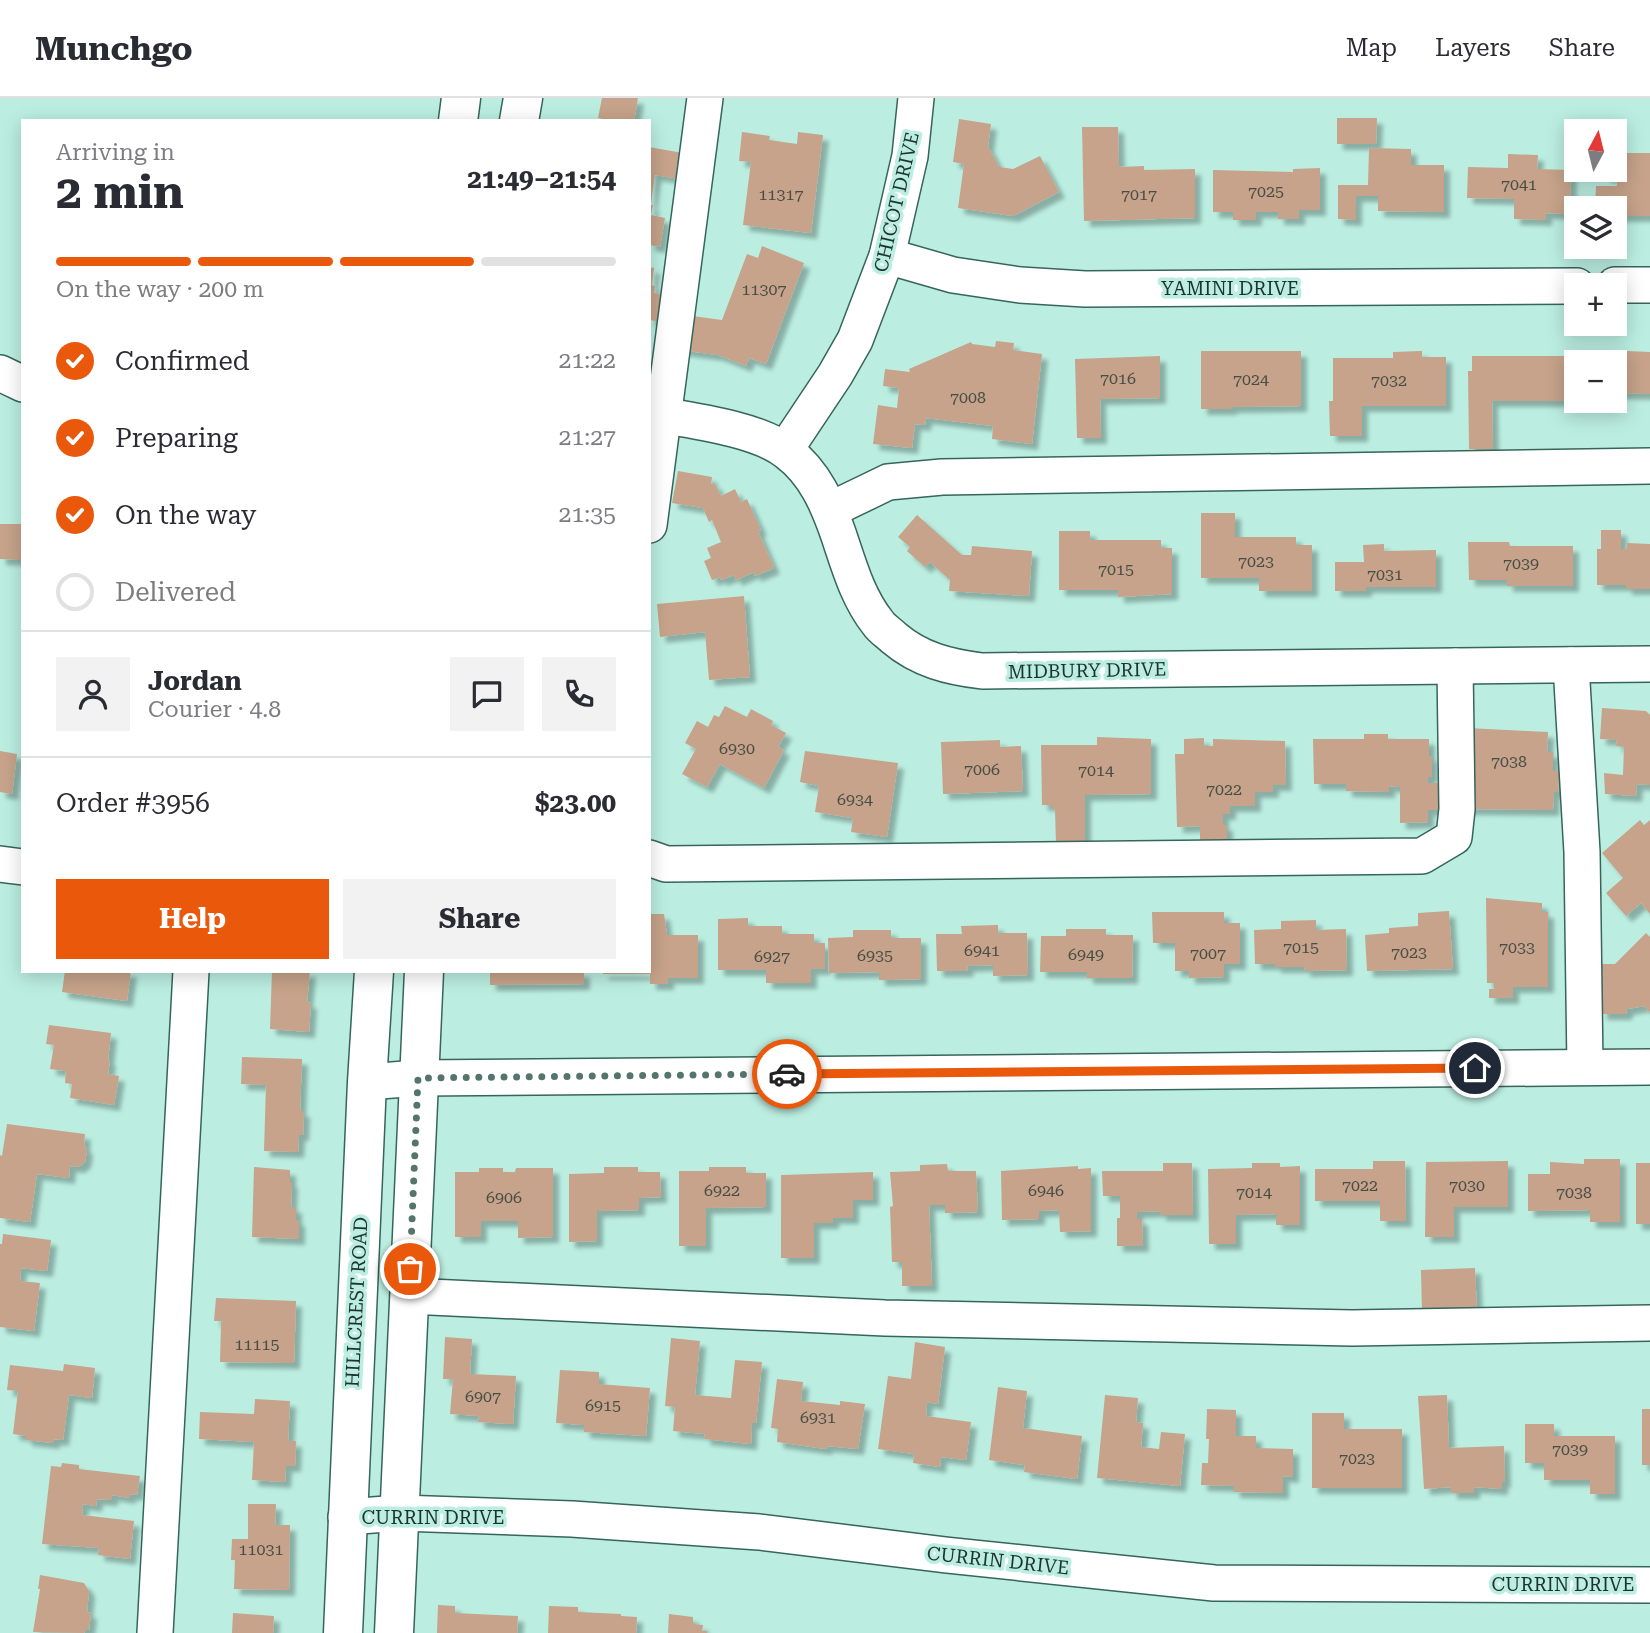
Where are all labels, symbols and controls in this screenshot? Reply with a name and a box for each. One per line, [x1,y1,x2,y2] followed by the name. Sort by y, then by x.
[35,29,193,68] text: Munchgo
[1346,34,1397,62] text: Map
[1435,34,1511,62] text: Layers
[1549,34,1615,62] text: Share
[1564,119,1628,182] north arrow
[1564,119,1627,413] map controls
[869,130,924,274] street label: CHICOT DRIVE
[56,139,175,166] text: Arriving in
[467,164,616,194] text: 21:49–21:54
[56,165,184,219] text: 2 min
[1501,175,1537,194] house number: 7041
[1248,182,1284,201] house number: 7025
[759,185,803,204] house number: 11317
[1121,185,1157,204] house number: 7017
[1564,196,1627,259] button: layers
[1564,273,1627,336] button: +
[56,276,264,303] text: On the way · 200 m
[1161,277,1299,300] street label: YAMINI DRIVE
[742,280,786,299] house number: 11307
[56,342,94,380] icon: check
[115,346,250,376] text: Confirmed
[559,347,616,374] text: 21:22
[1564,350,1627,413] button: −
[1100,369,1136,388] house number: 7016
[1233,370,1269,389] house number: 7024
[1371,371,1407,390] house number: 7032
[950,388,986,407] house number: 7008
[56,419,94,457] icon: check
[115,423,238,453] text: Preparing
[559,424,616,451] text: 21:27
[56,496,94,534] icon: check
[115,500,256,530] text: On the way
[559,501,616,528] text: 21:35
[1238,552,1274,571] house number: 7023
[1503,554,1539,573] house number: 7039
[1098,560,1134,579] house number: 7015
[1367,565,1403,584] house number: 7031
[115,577,236,607] text: Delivered
[56,657,130,731] button: person
[450,657,524,731] button: chat
[542,657,616,731] button: phone
[1008,658,1166,683] street label: MIDBURY DRIVE
[148,666,242,696] text: Jordan
[148,696,281,723] text: Courier · 4.8
[719,739,755,758] house number: 6930
[1491,752,1527,771] house number: 7038
[964,760,1000,779] house number: 7006
[1078,761,1114,780] house number: 7014
[1206,780,1242,799] house number: 7022
[56,788,210,818] text: Order #3956
[535,788,616,818] text: $23.00
[837,790,873,809] house number: 6934
[56,879,329,959] button: Help
[343,879,616,959] button: Share
[1283,938,1319,957] house number: 7015
[1499,938,1535,957] house number: 7033
[964,941,1000,960] house number: 6941
[1391,943,1427,962] house number: 7023
[1190,944,1226,963] house number: 7007
[1068,945,1104,964] house number: 6949
[857,946,893,965] house number: 6935
[754,947,790,966] house number: 6927
[1445,1038,1505,1098] pin
[752,1039,822,1109] courier
[1456,1049,1494,1087] icon: home
[768,1055,806,1093] icon: car
[1342,1176,1378,1195] house number: 7022
[1449,1176,1485,1195] house number: 7030
[704,1181,740,1200] house number: 6922
[1028,1181,1064,1200] house number: 6946
[1236,1183,1272,1202] house number: 7014
[1556,1183,1592,1202] house number: 7038
[486,1188,522,1207] house number: 6906
[341,1216,372,1388] street label: HILLCREST ROAD
[380,1239,440,1299] pin
[391,1250,429,1288] icon: bag
[235,1335,279,1354] house number: 11115
[465,1387,501,1406] house number: 6907
[585,1396,621,1415] house number: 6915
[800,1408,836,1427] house number: 6931
[1552,1440,1588,1459] house number: 7039
[1339,1449,1375,1468] house number: 7023
[362,1506,504,1529] street label: CURRIN DRIVE
[239,1540,283,1559] house number: 11031
[926,1542,1070,1579] street label: CURRIN DRIVE
[1492,1573,1634,1596] street label: CURRIN DRIVE

